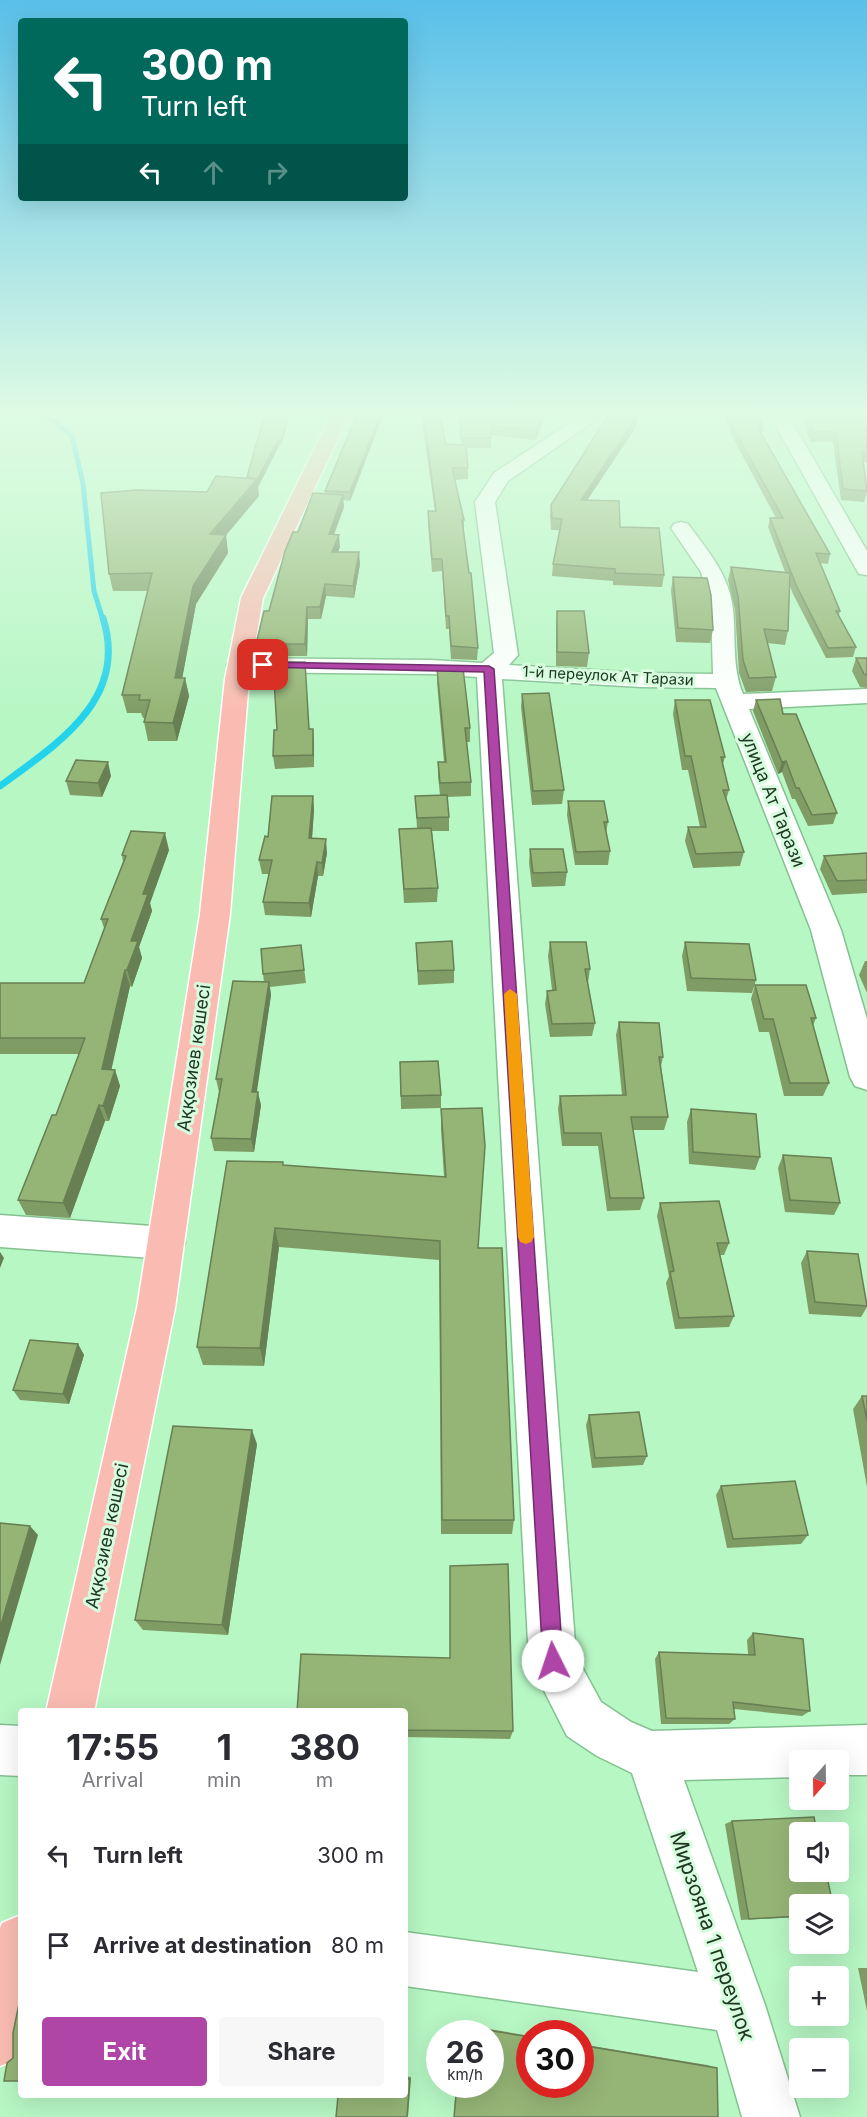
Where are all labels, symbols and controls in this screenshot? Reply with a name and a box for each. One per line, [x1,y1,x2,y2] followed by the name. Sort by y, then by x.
[141,39,273,90] text: 300 m
[42,42,120,120] icon: left
[141,90,247,123] text: Turn left
[134,156,167,189] icon: left
[197,156,230,189] icon: ahead
[260,156,293,189] icon: right
[237,639,288,690] pin
[246,648,279,681] icon: arrive
[522,662,694,689] street label: 1-й переулок Ат Тарази
[737,730,810,870] street label: улица Ат Тарази
[173,983,214,1133] street label: Аққозиев көшесі
[81,1461,132,1611] street label: Аққозиев көшесі
[521,1629,585,1693] position arrow
[66,1725,159,1769] text: 17:55
[216,1725,232,1769] text: 1
[289,1725,360,1769] text: 380
[789,1750,849,1810] north arrow
[789,1750,849,2098] map controls
[82,1768,143,1792] text: Arrival
[207,1768,241,1792] text: min
[316,1768,333,1792] text: m
[789,1822,849,1882] button: sound
[665,1828,760,2044] street label: Мирзояна 1 переулок
[42,1839,75,1872] icon: left
[93,1842,183,1868] text: Turn left
[317,1842,384,1868] text: 300 m
[789,1894,849,1954] button: layers
[42,1929,75,1962] icon: arrive
[93,1932,312,1958] text: Arrive at destination
[331,1932,384,1958] text: 80 m
[789,1966,849,2026] button: +
[42,2017,207,2086] button: Exit
[219,2017,384,2086] button: Share
[516,2020,594,2098] speed limit sign: 30
[446,2034,484,2070] text: 26
[789,2038,849,2098] button: −
[447,2065,483,2084] text: km/h

